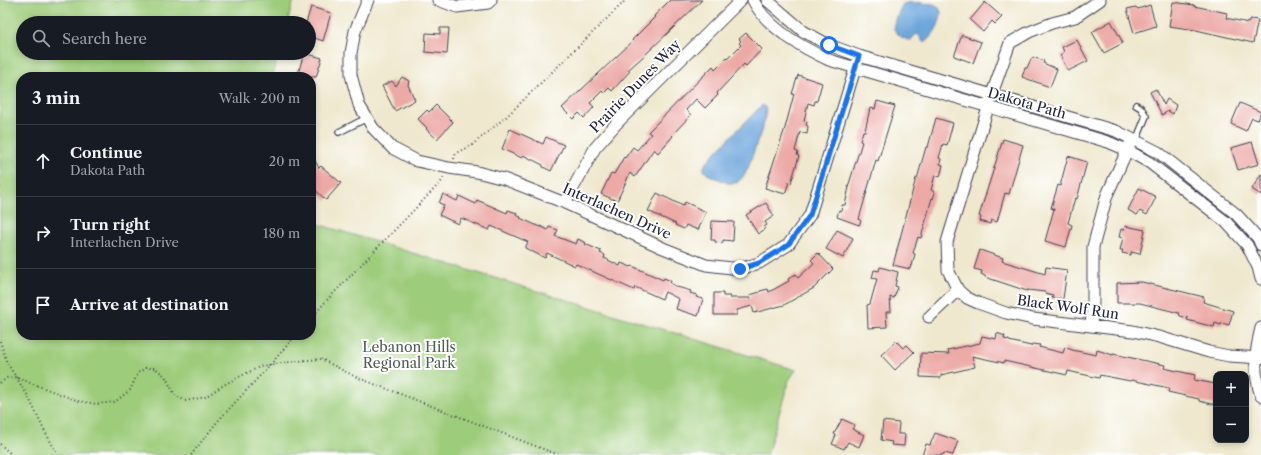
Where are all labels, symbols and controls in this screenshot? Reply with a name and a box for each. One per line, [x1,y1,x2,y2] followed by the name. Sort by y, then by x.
[16,16,316,60] search box
[30,27,52,49] icon: search
[62,29,147,48] text: Search here
[586,35,684,137] street label: Prairie Dunes Way
[820,36,838,54] route start
[986,83,1069,123] street label: Dakota Path
[32,88,81,108] text: 3 min
[219,90,300,106] text: Walk · 200 m
[70,143,142,162] text: Continue
[32,150,54,172] icon: ahead
[269,153,300,169] text: 20 m
[70,162,145,178] text: Dakota Path
[560,179,674,243] street label: Interlachen Drive
[70,215,150,234] text: Turn right
[32,222,54,244] icon: right
[263,225,300,241] text: 180 m
[70,234,179,250] text: Interlachen Drive
[731,260,749,278] route end
[1016,291,1120,323] street label: Black Wolf Run
[32,294,54,316] icon: arrive
[70,295,229,314] text: Arrive at destination
[362,338,456,372] park label: Lebanon Hills Regional Park
[1213,371,1249,443] map controls
[1213,371,1249,407] button: +
[1213,407,1249,443] button: −

